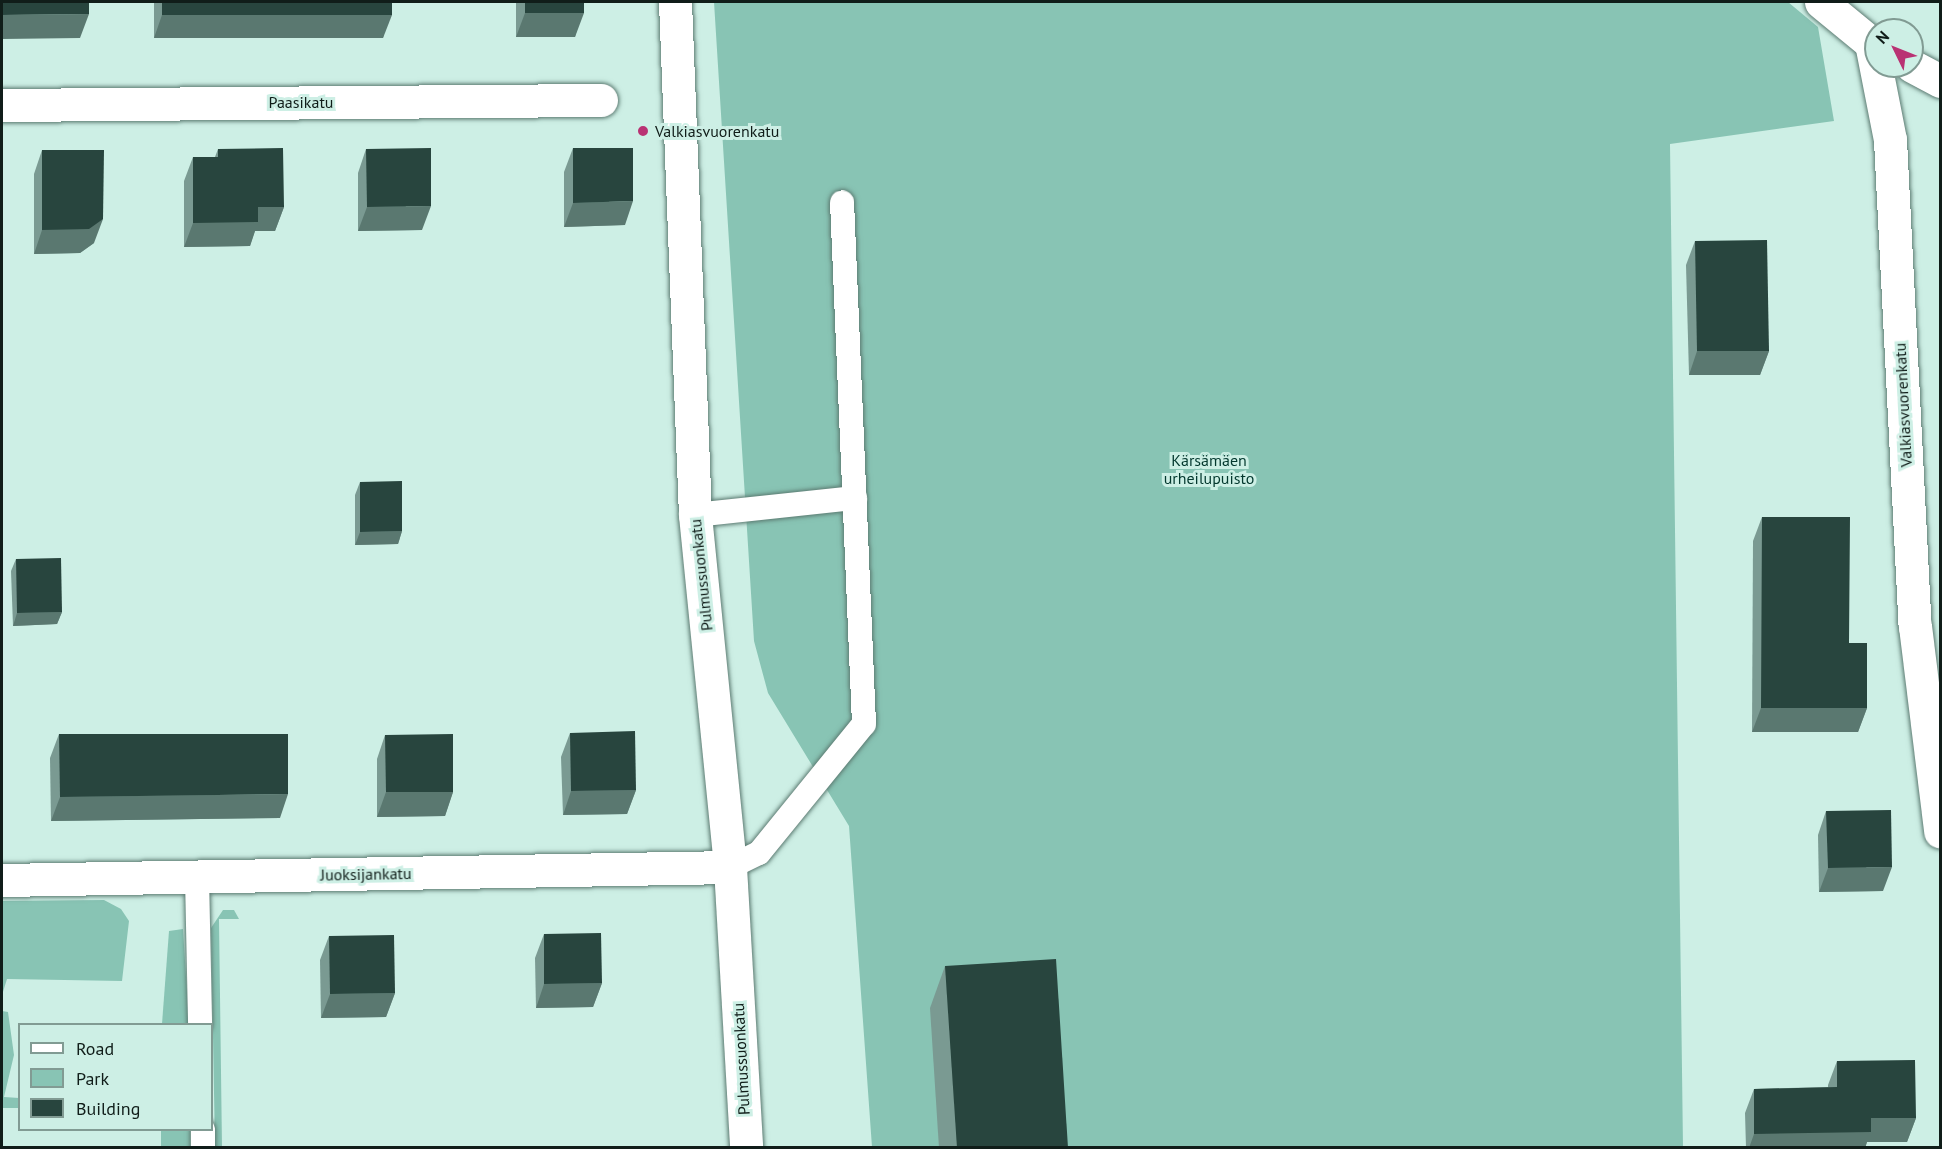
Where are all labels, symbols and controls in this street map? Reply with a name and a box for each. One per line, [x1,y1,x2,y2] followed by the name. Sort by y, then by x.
[1864,18,1924,78] north arrow
[1871,26,1893,48] text: N
[269,92,333,112] street label: Paasikatu
[655,121,779,141] place label: Valkiasvuorenkatu
[636,124,650,138] marker: Valkiasvuorenkatu
[1890,342,1916,468] street label: Valkiasvuorenkatu
[1164,450,1254,488] park label: Kärsämäen urheilupuisto
[686,518,716,632] street label: Pulmussuonkatu
[320,864,412,884] street label: Juoksijankatu
[728,1002,754,1116] street label: Pulmussuonkatu
[18,1023,213,1131] legend
[76,1037,114,1060] text: Road
[76,1067,109,1090] text: Park
[76,1097,140,1120] text: Building

